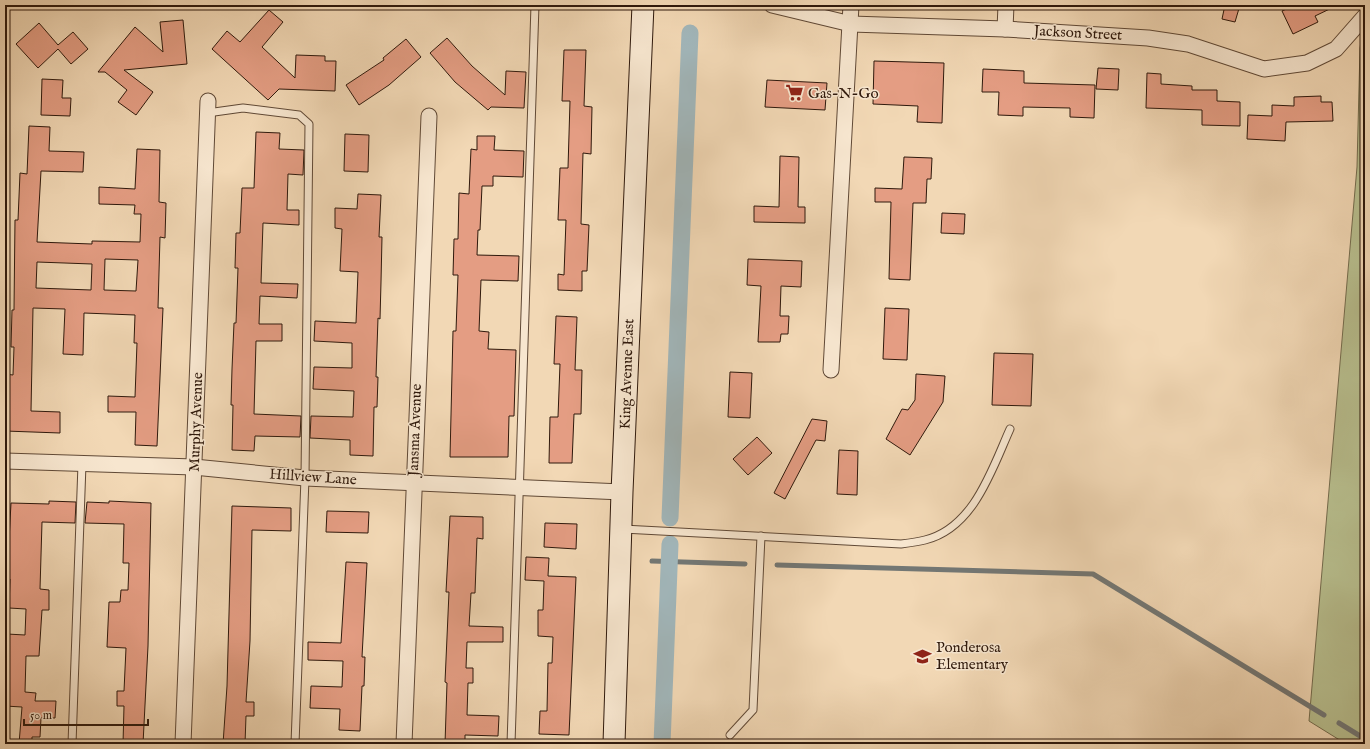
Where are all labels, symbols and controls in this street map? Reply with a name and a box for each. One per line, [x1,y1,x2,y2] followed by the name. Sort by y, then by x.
[1031,21,1123,45] street label: Jackson Street
[785,83,805,103] supermarket icon: Gas-N-Go
[808,84,879,103] place label: Gas-N-Go
[616,318,638,430] street label: King Avenue East
[185,372,207,472] street label: Murphy Avenue
[404,383,426,479] street label: Jansma Avenue
[269,464,357,490] street label: Hillview Lane
[936,638,1009,674] place label: Ponderosa Elementary
[913,646,933,666] school or university icon: Ponderosa Elementary
[24,701,148,727] scale bar
[30,708,52,723] text: 50 m

